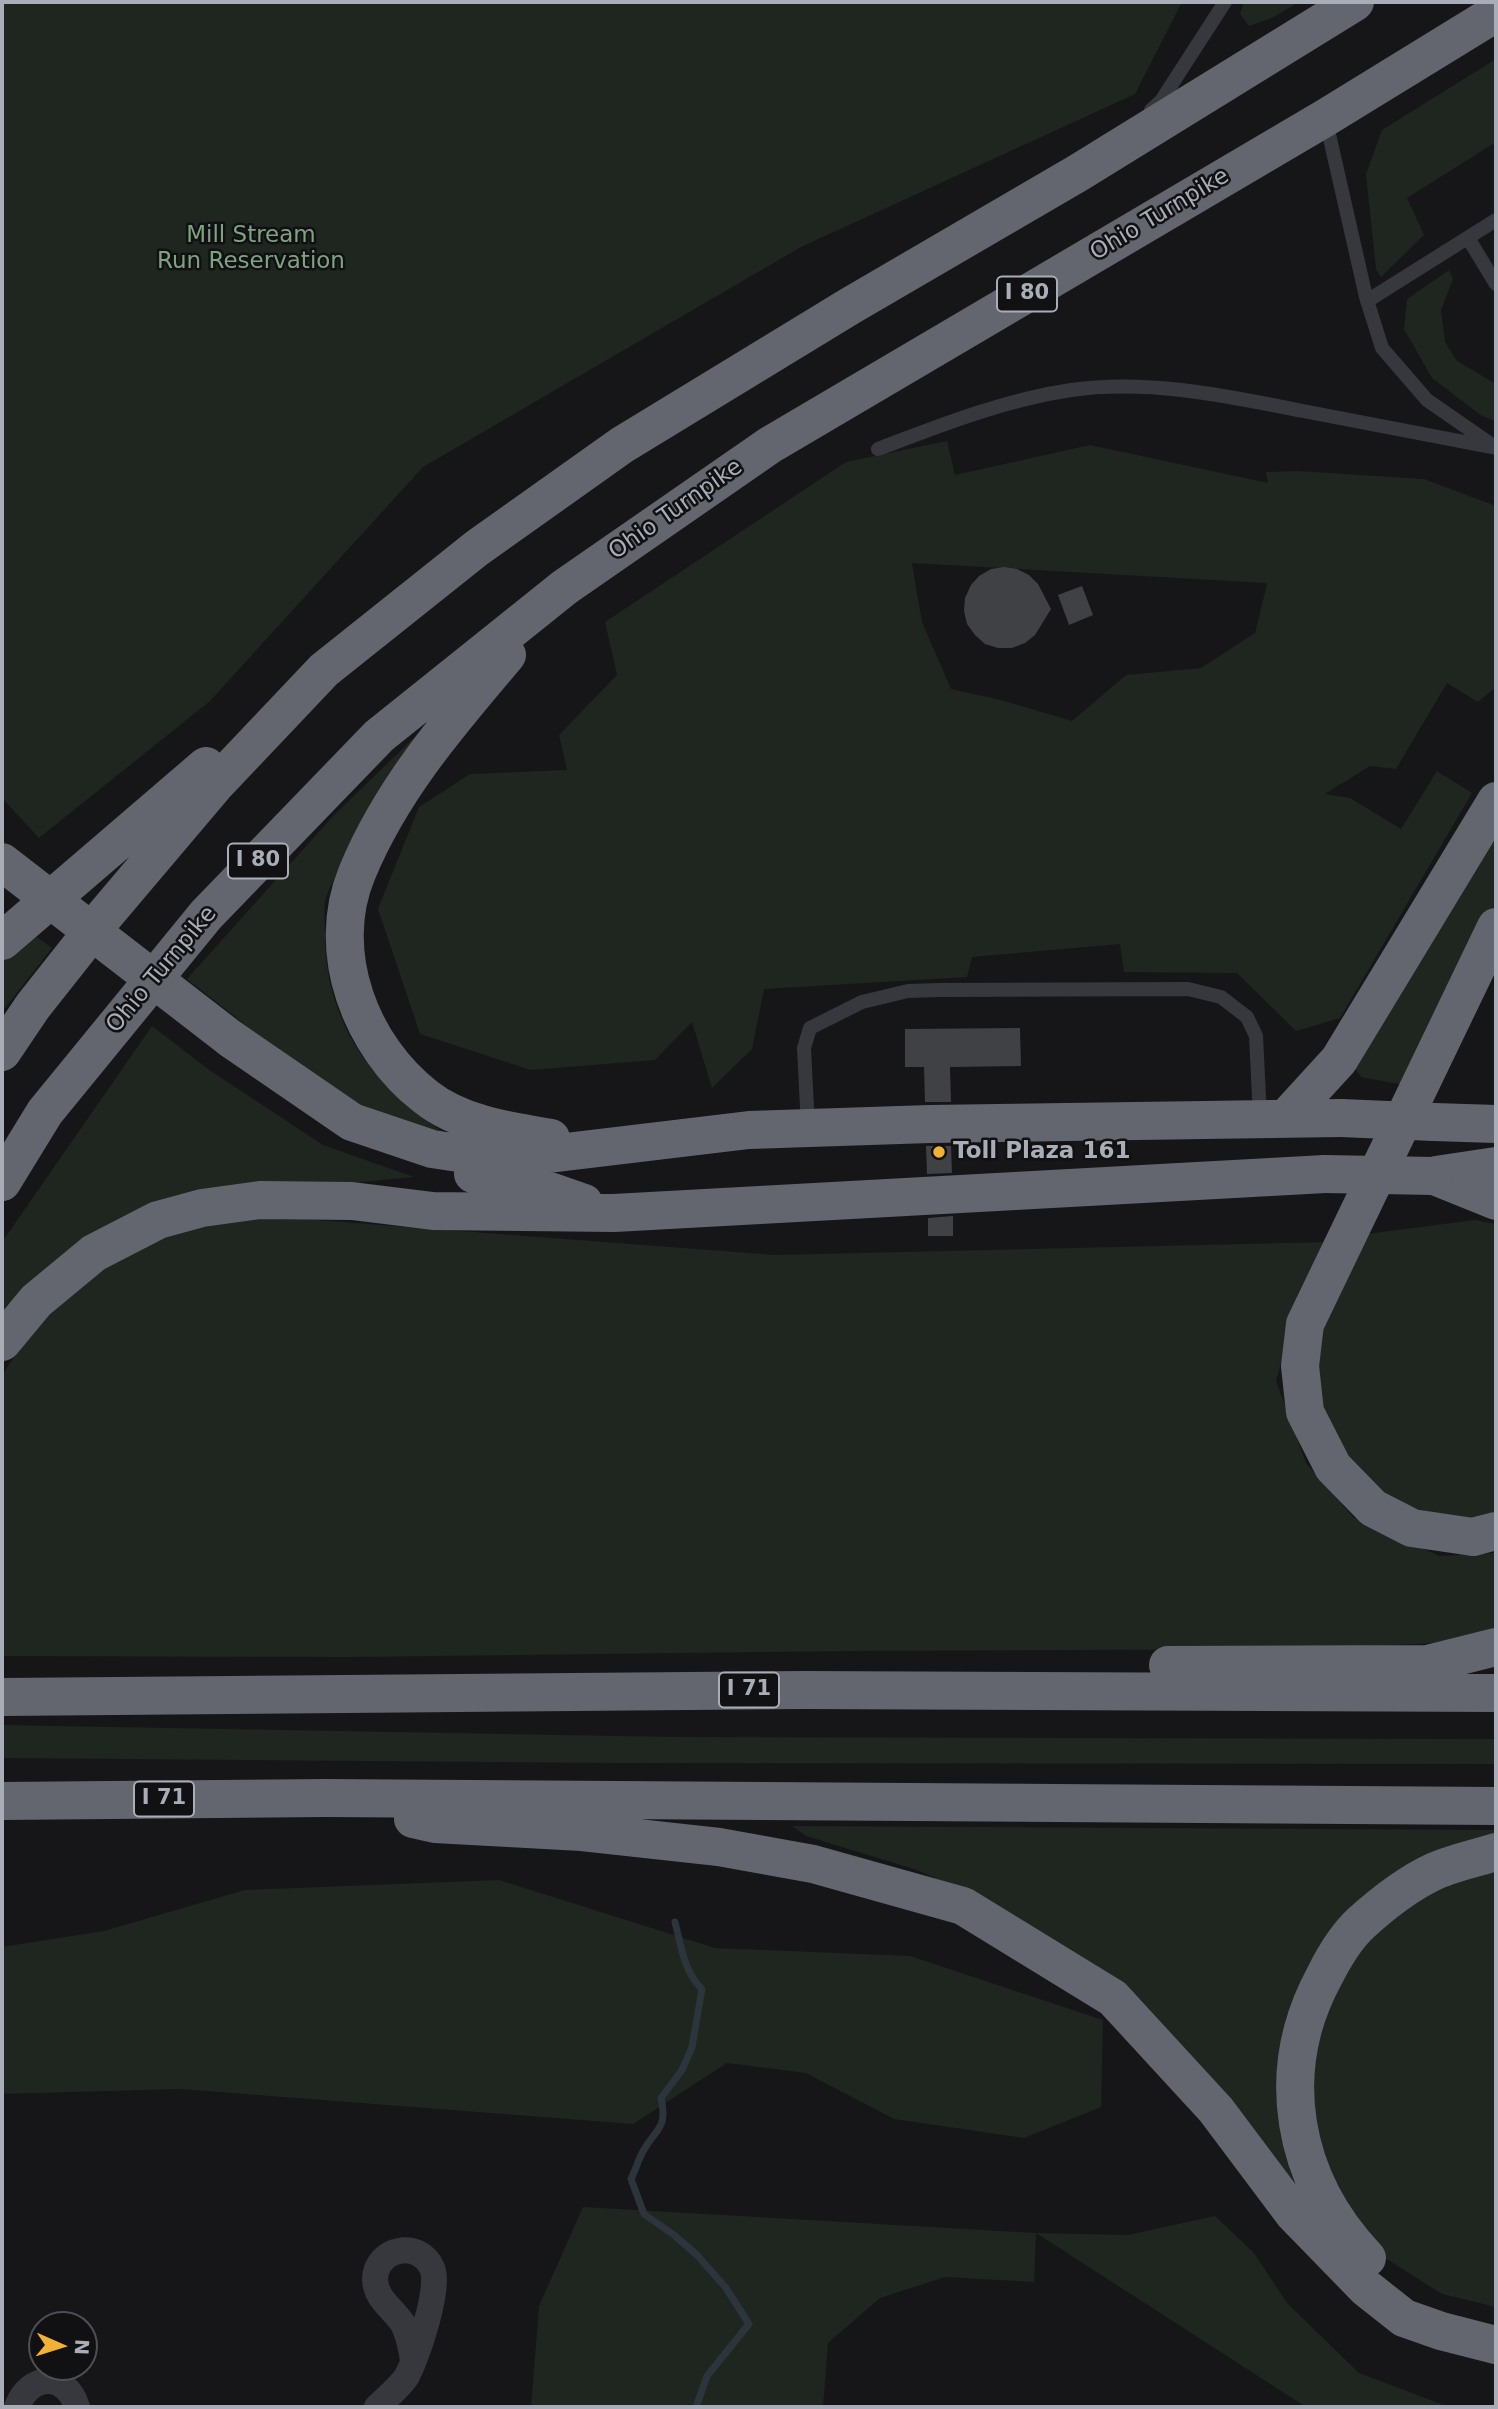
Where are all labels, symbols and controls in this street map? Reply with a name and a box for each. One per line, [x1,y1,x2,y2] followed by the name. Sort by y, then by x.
[1086,163,1234,267] street label: Ohio Turnpike
[157,222,345,276] park label: Mill Stream Run Reservation
[997,276,1057,312] road number: I 80
[604,454,748,566] street label: Ohio Turnpike
[228,844,288,878] road number: I 80
[101,901,223,1039] street label: Ohio Turnpike
[953,1138,1130,1166] place label: Toll Plaza 161
[931,1144,947,1160] marker: Toll Plaza 161
[719,1672,779,1708] road number: I 71
[134,1782,194,1816] road number: I 71
[28,2311,98,2381] north arrow
[71,2338,93,2356] text: N

